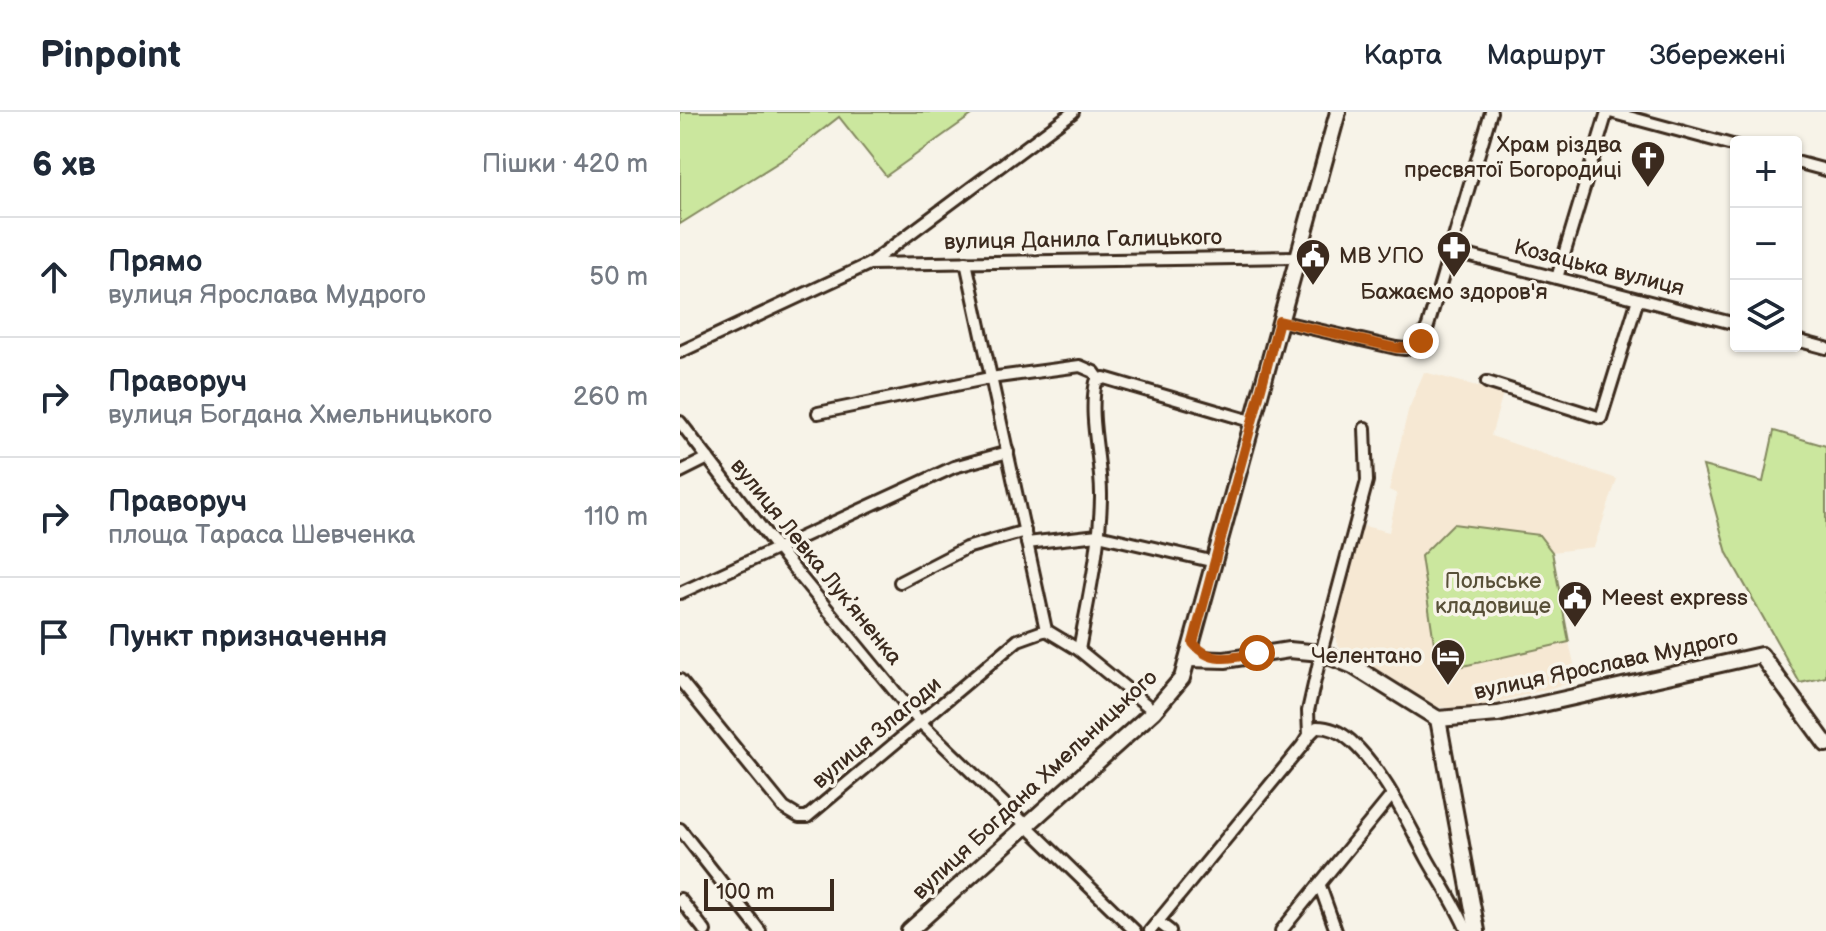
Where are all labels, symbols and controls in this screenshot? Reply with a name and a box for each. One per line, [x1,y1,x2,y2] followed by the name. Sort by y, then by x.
[40,33,181,78] text: Pinpoint
[1364,39,1442,72] text: Карта
[1486,39,1605,72] text: Маршрут
[1649,39,1786,72] text: Збережені
[1404,132,1622,184] place label: Храм різдва пресвятої Богородиці
[1730,136,1802,352] map controls
[1730,136,1802,208] button: +
[1629,139,1667,189] church icon: Храм різдва пресвятої Богородиці
[32,144,96,185] text: 6 хв
[482,149,648,180] text: Пішки · 420 m
[1730,208,1802,280] button: −
[944,224,1222,256] street label: вулиця Данила Галицького
[1435,229,1473,279] pharmacy icon: Бажаємо здоров'я
[1511,234,1687,302] street label: Козацька вулиця
[1294,237,1332,287] public building icon: МВ УПО
[1339,243,1424,270] place label: МВ УПО
[108,244,202,280] text: Прямо
[32,255,76,299] icon: ahead
[589,262,648,293] text: 50 m
[1360,279,1548,306] place label: Бажаємо здоров'я
[108,280,426,311] text: вулиця Ярослава Мудрого
[1730,280,1802,352] button: layers
[1403,323,1439,359] route end
[108,364,247,400] text: Праворуч
[32,375,76,419] icon: right
[573,382,648,413] text: 260 m
[108,400,492,431] text: вулиця Богдана Хмельницького
[724,453,908,671] street label: вулиця Левка Лукʼяненка
[108,484,247,520] text: Праворуч
[32,495,76,539] icon: right
[584,502,648,533] text: 110 m
[108,520,415,551] text: площа Тараса Шевченка
[1435,568,1551,620] park label: Польське кладовище
[1556,579,1594,629] public building icon: Meest express
[1601,585,1748,612] place label: Meest express
[32,615,76,659] icon: arrive
[108,619,387,655] text: Пункт призначення
[1472,624,1740,706] street label: вулиця Ярослава Мудрого
[1239,635,1275,671] route start
[1429,637,1467,687] hotel icon: Челентано
[1311,643,1422,670] place label: Челентано
[907,664,1163,906] street label: вулиця Богдана Хмельницького
[807,671,947,795] street label: вулиця Злагоди
[704,875,834,911] scale bar
[716,879,775,906] text: 100 m

